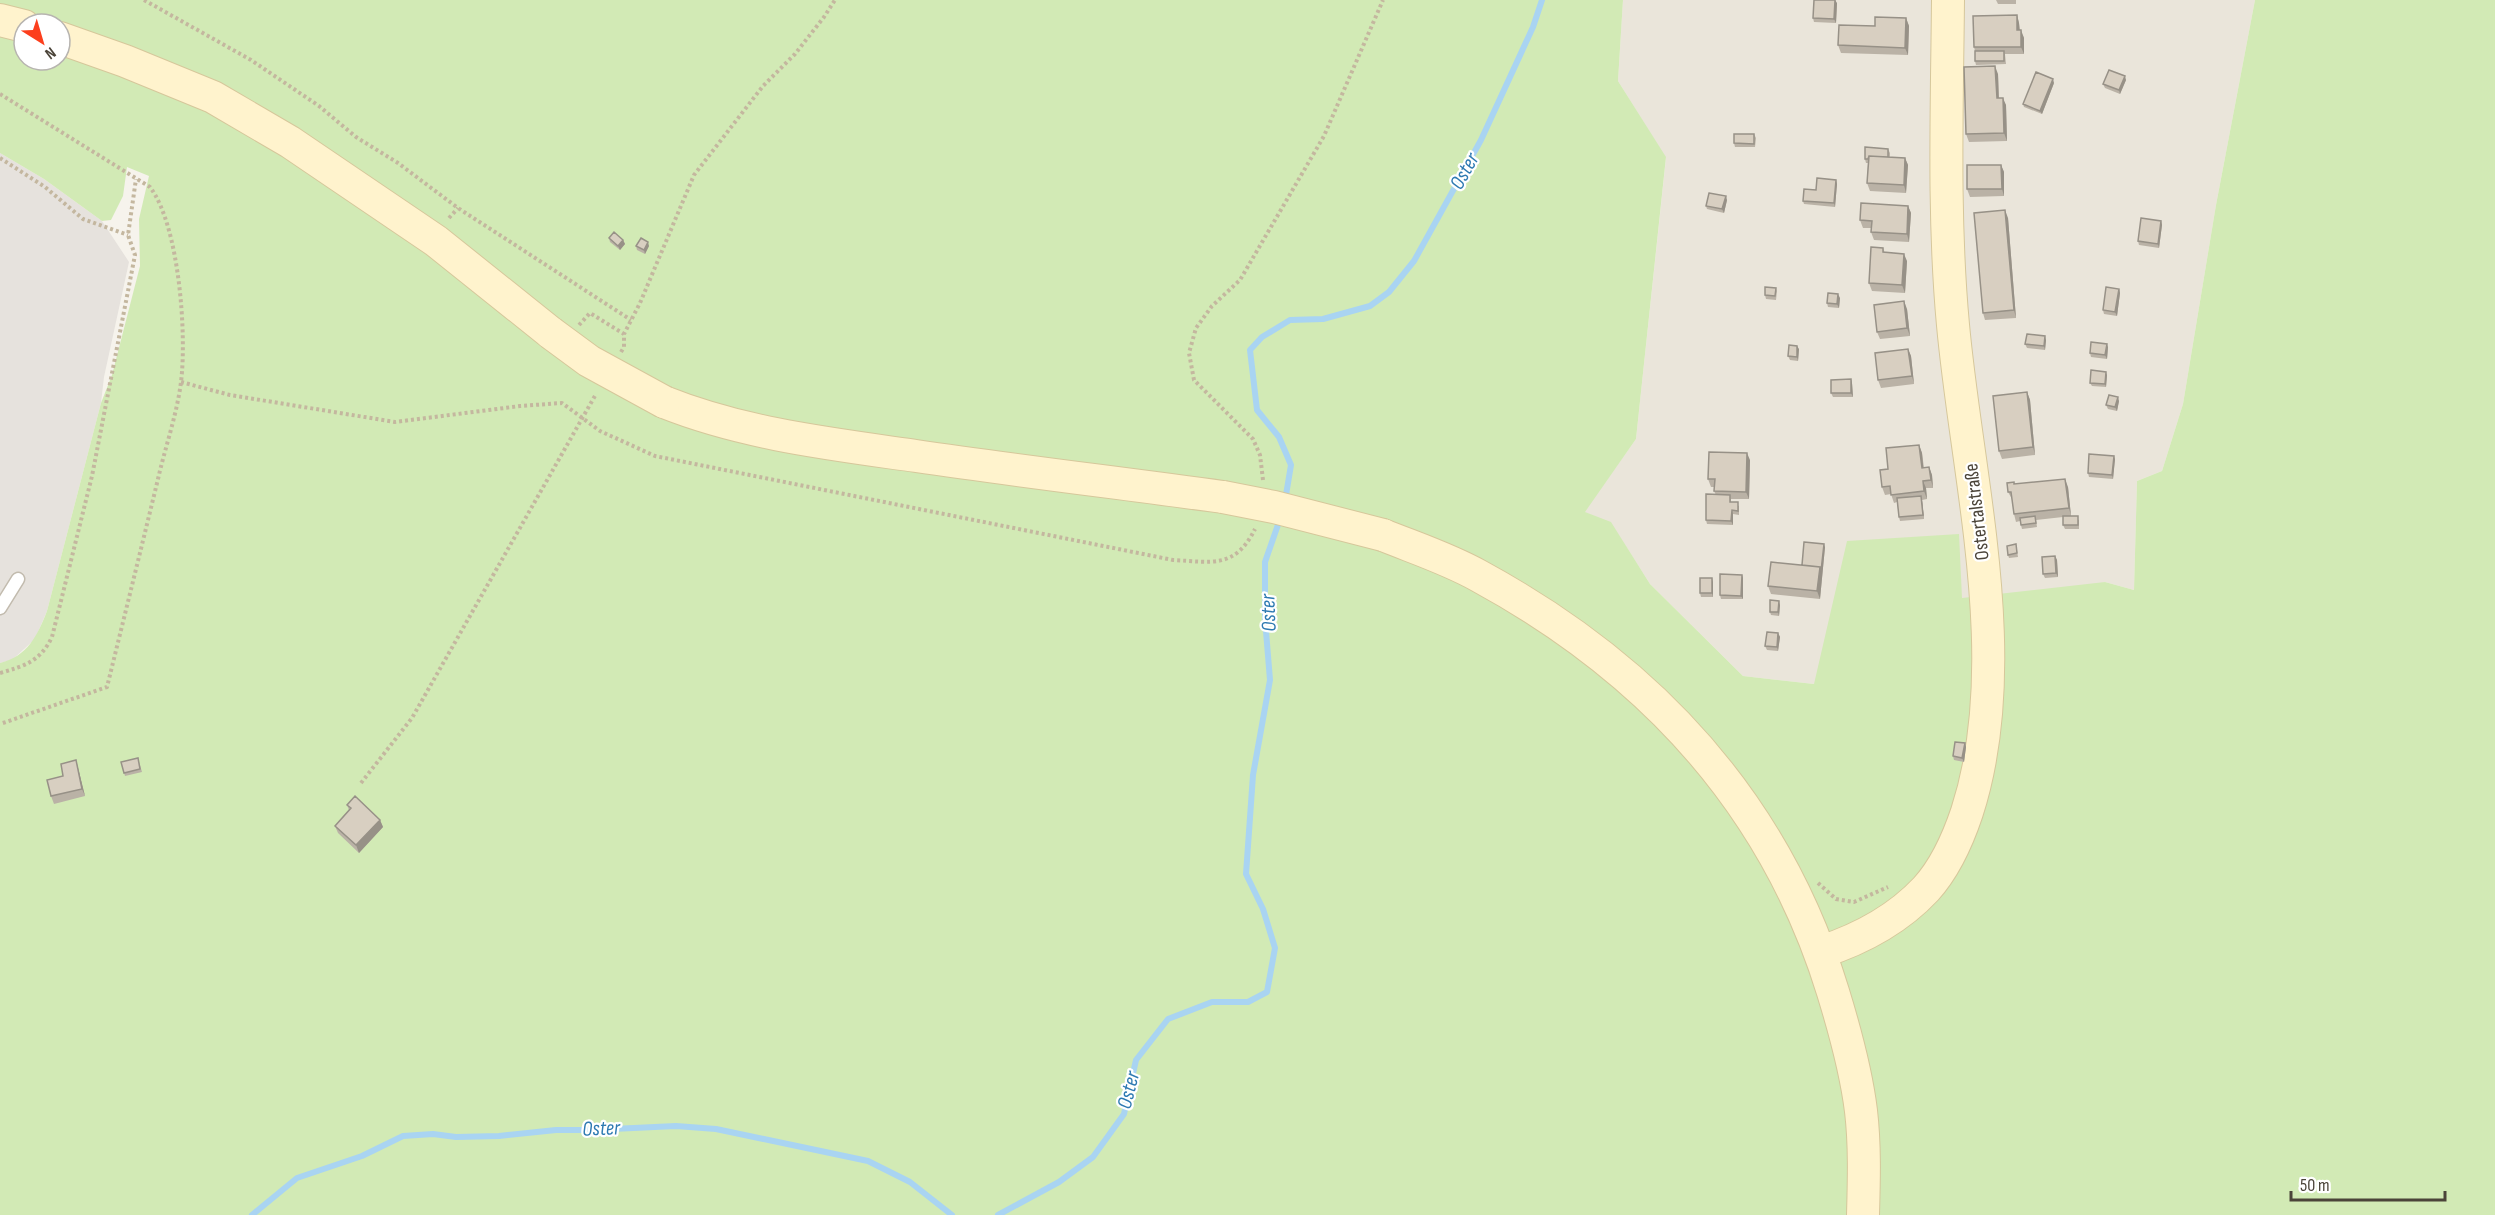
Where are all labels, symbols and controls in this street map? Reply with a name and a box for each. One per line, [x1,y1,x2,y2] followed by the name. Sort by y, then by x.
[12,12,72,72] north arrow
[41,43,59,63] text: N
[1444,148,1485,194] water label: Oster
[1959,462,1995,562] street label: Ostertalstraße
[1255,593,1282,632] water label: Oster
[1112,1068,1145,1111] water label: Oster
[582,1115,621,1142] water label: Oster
[2291,1164,2446,1202] scale bar
[2300,1175,2330,1196] text: 50 m

